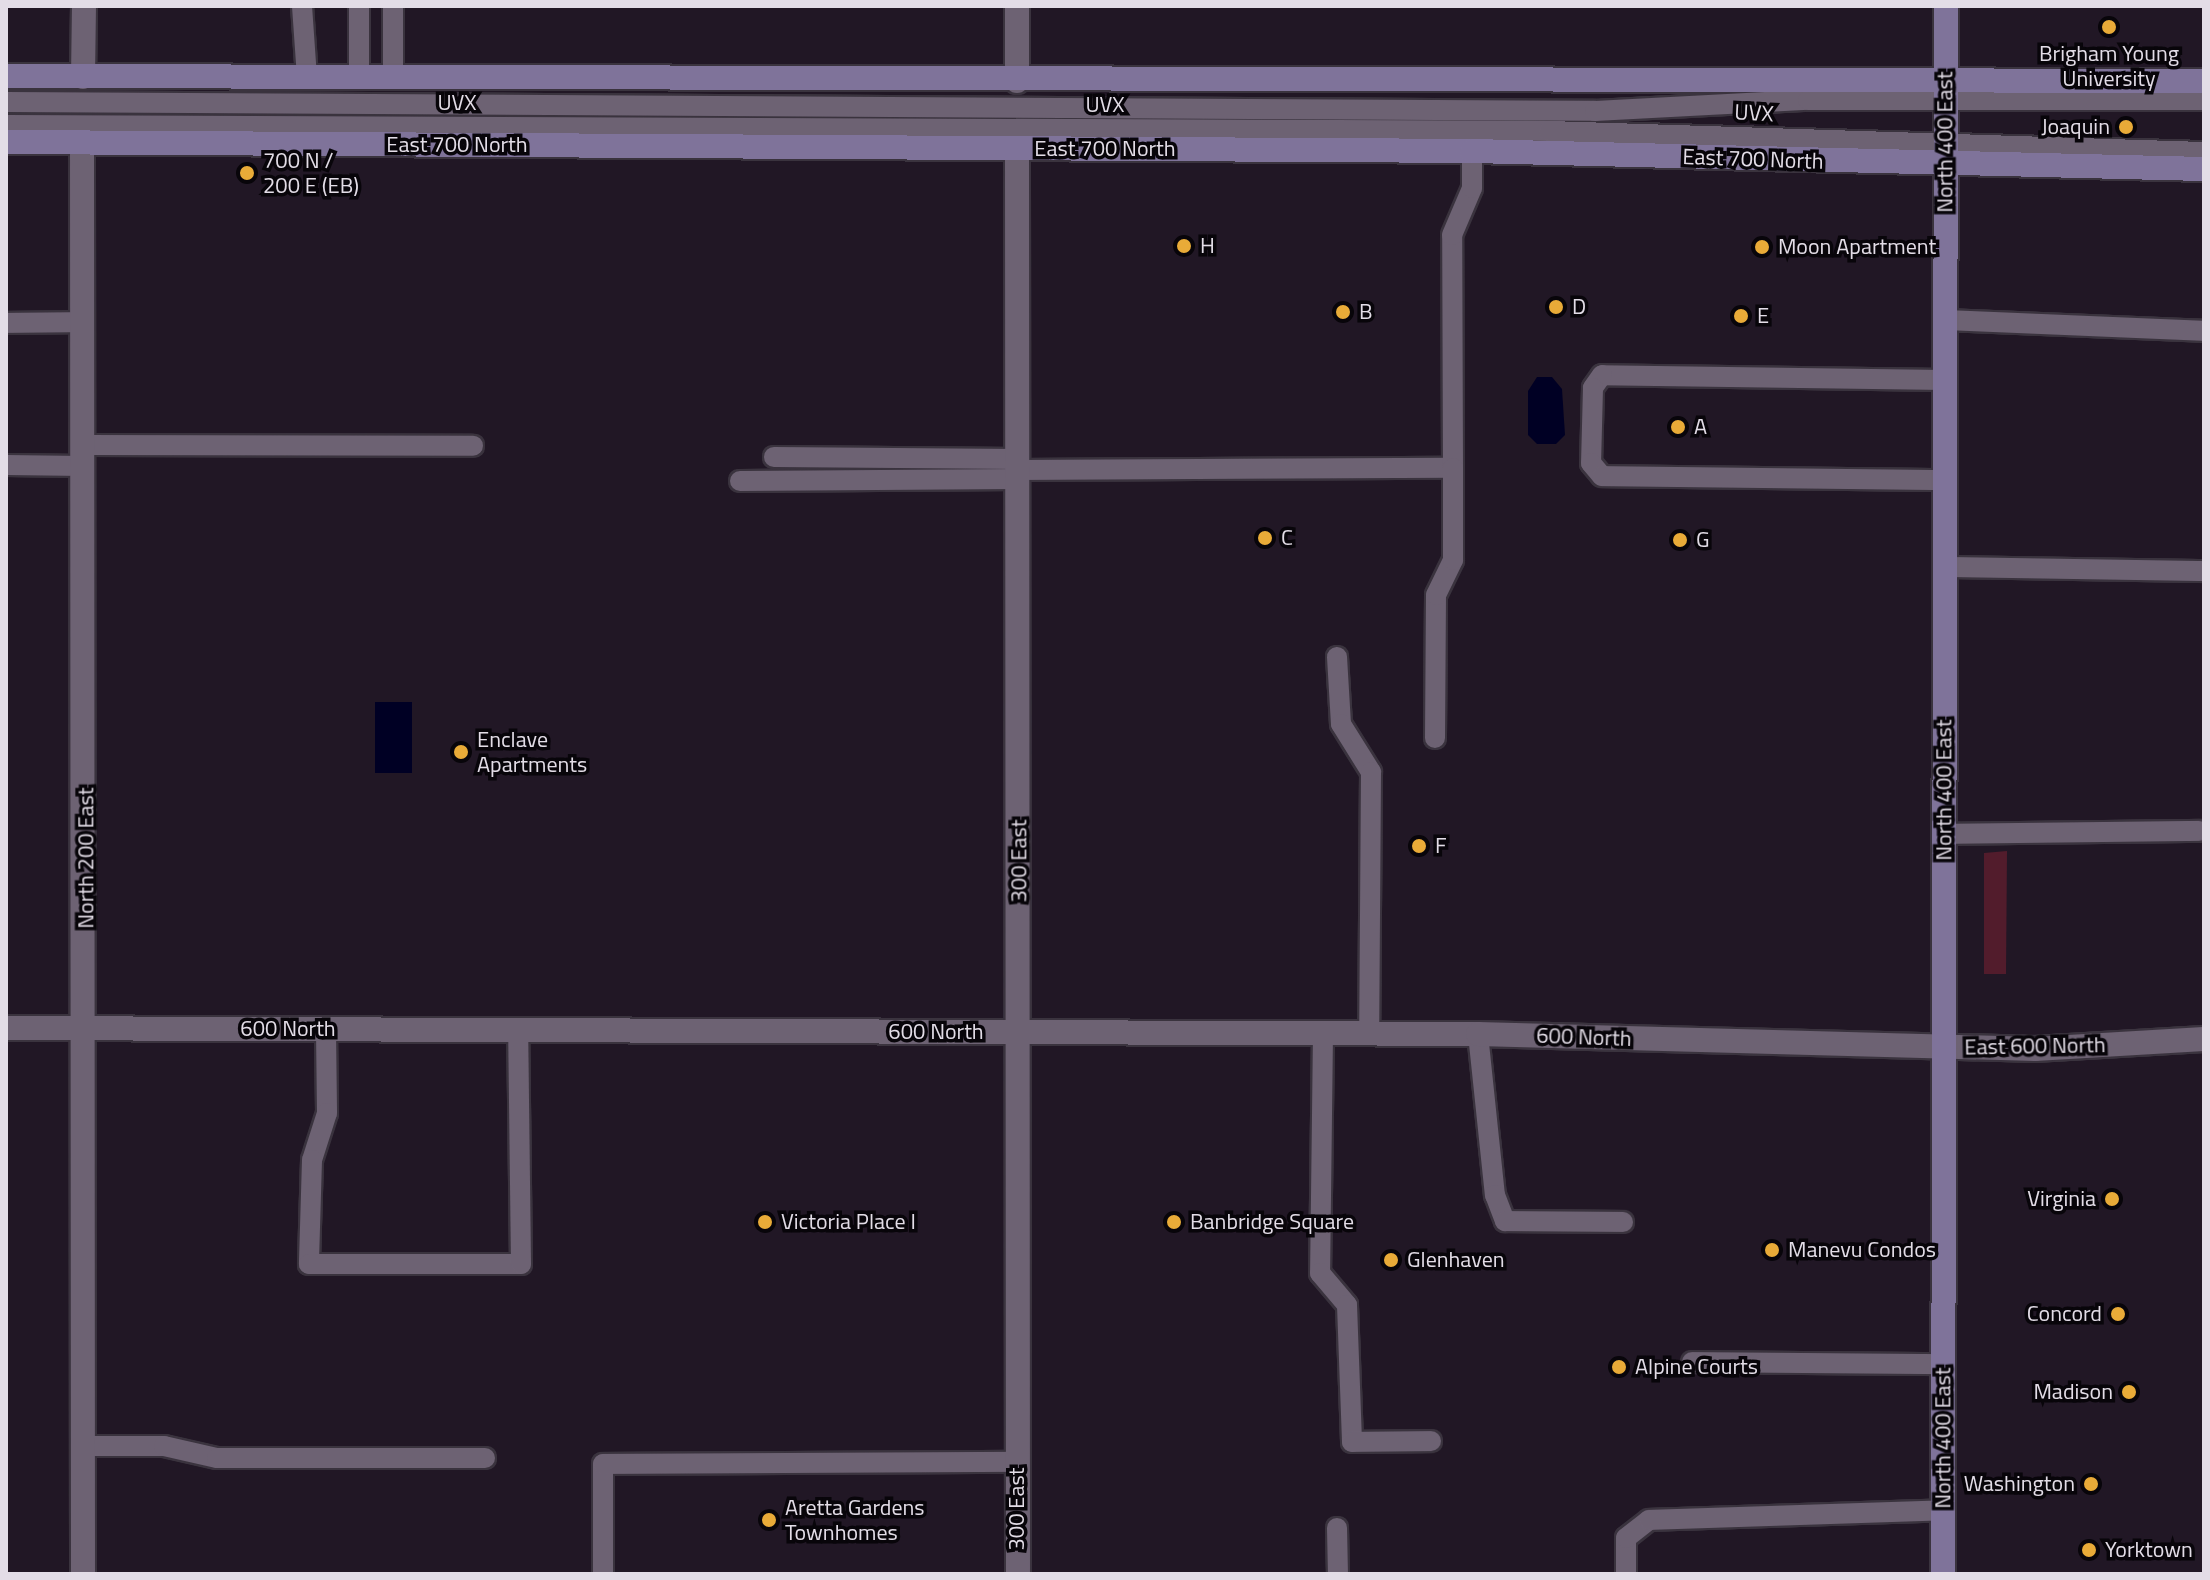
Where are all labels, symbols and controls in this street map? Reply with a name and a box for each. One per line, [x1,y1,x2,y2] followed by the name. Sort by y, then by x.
[2100,18,2118,36] marker: Brigham Young University
[2039,40,2179,92] place label: Brigham Young University
[1932,71,1958,213] street label: North 400 East
[437,90,477,116] street label: UVX
[1085,92,1125,118] street label: UVX
[1734,99,1774,127] street label: UVX
[2041,114,2110,140] place label: Joaquin
[2117,118,2135,136] marker: Joaquin
[386,132,528,158] street label: East 700 North
[1034,136,1176,162] street label: East 700 North
[1682,143,1824,175] street label: East 700 North
[263,147,359,198] place label: 700 N / 200 E (EB)
[238,164,256,182] marker: 700 N / 200 E (EB)
[1200,233,1215,259] place label: H
[1778,234,1936,260] place label: Moon Apartment
[1175,237,1193,255] marker: H
[1753,238,1771,256] marker: Moon Apartment
[1572,294,1586,320] place label: D
[1547,298,1565,316] marker: D
[1359,299,1373,325] place label: B
[1334,303,1352,321] marker: B
[1757,303,1769,329] place label: E
[1732,307,1750,325] marker: E
[1694,414,1707,440] place label: A
[1669,418,1687,436] marker: A
[1281,525,1293,551] place label: C
[1696,527,1710,553] place label: G
[1256,529,1274,547] marker: C
[1671,531,1689,549] marker: G
[1931,719,1957,861] street label: North 400 East
[477,726,587,778] place label: Enclave Apartments
[452,743,470,761] marker: Enclave Apartments
[73,787,99,929] street label: North 200 East
[1006,820,1032,902] street label: 300 East
[1435,833,1447,859] place label: F
[1410,837,1428,855] marker: F
[240,1016,336,1042] street label: 600 North
[888,1019,984,1045] street label: 600 North
[1536,1022,1632,1052] street label: 600 North
[1964,1032,2106,1060] street label: East 600 North
[2027,1186,2096,1212] place label: Virginia
[2103,1190,2121,1208] marker: Virginia
[781,1209,916,1235] place label: Victoria Place I
[1190,1209,1354,1235] place label: Banbridge Square
[756,1213,774,1231] marker: Victoria Place I
[1165,1213,1183,1231] marker: Banbridge Square
[1788,1237,1936,1263] place label: Manevu Condos
[1763,1241,1781,1259] marker: Manevu Condos
[1407,1247,1505,1273] place label: Glenhaven
[1382,1251,1400,1269] marker: Glenhaven
[2027,1301,2102,1327] place label: Concord
[2109,1305,2127,1323] marker: Concord
[1635,1354,1758,1380] place label: Alpine Courts
[1610,1358,1628,1376] marker: Alpine Courts
[1930,1367,1956,1509] street label: North 400 East
[2033,1379,2113,1405] place label: Madison
[2120,1383,2138,1401] marker: Madison
[1004,1468,1030,1550] street label: 300 East
[1964,1471,2075,1497] place label: Washington
[2082,1475,2100,1493] marker: Washington
[785,1494,925,1546] place label: Aretta Gardens Townhomes
[760,1511,778,1529] marker: Aretta Gardens Townhomes
[2105,1537,2193,1563] place label: Yorktown
[2080,1541,2098,1559] marker: Yorktown

